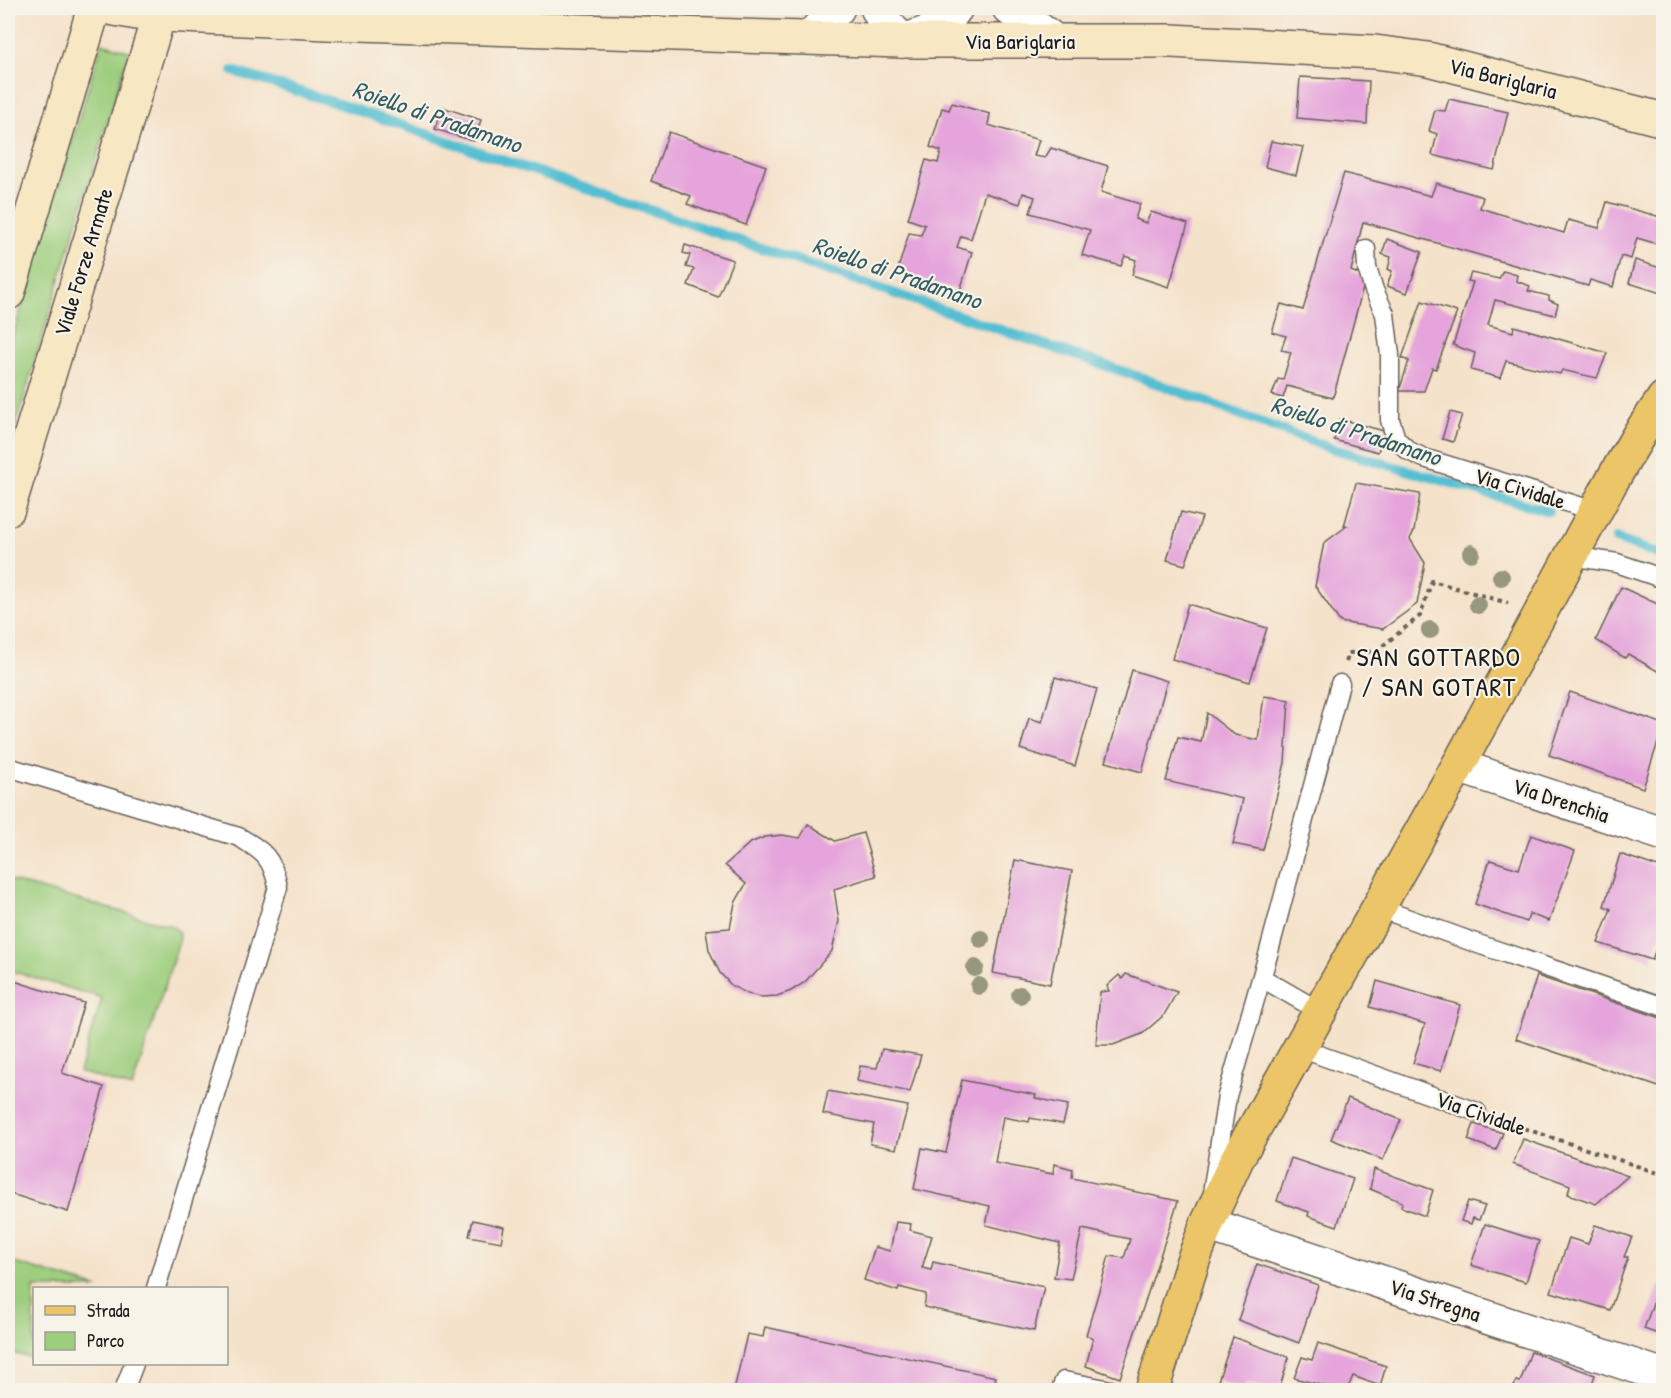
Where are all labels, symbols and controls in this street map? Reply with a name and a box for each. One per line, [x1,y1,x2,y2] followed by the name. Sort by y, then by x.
[965,26,1076,56] street label: Via Bariglaria
[1446,50,1561,106] street label: Via Bariglaria
[349,72,528,161] water label: Roiello di Pradamano
[46,184,120,340] street label: Viale Forze Armate
[809,228,988,317] water label: Roiello di Pradamano
[1267,388,1447,473] water label: Roiello di Pradamano
[1471,460,1569,516] street label: Via Cividale
[1356,639,1522,704] district label: SAN GOTTARDO / SAN GOTART
[1509,770,1614,830] street label: Via Drenchia
[1432,1084,1530,1142] street label: Via Cividale
[1386,1271,1485,1329] street label: Via Stregna
[33,1287,228,1365] legend
[87,1298,130,1323] text: Strada
[87,1328,124,1353] text: Parco

